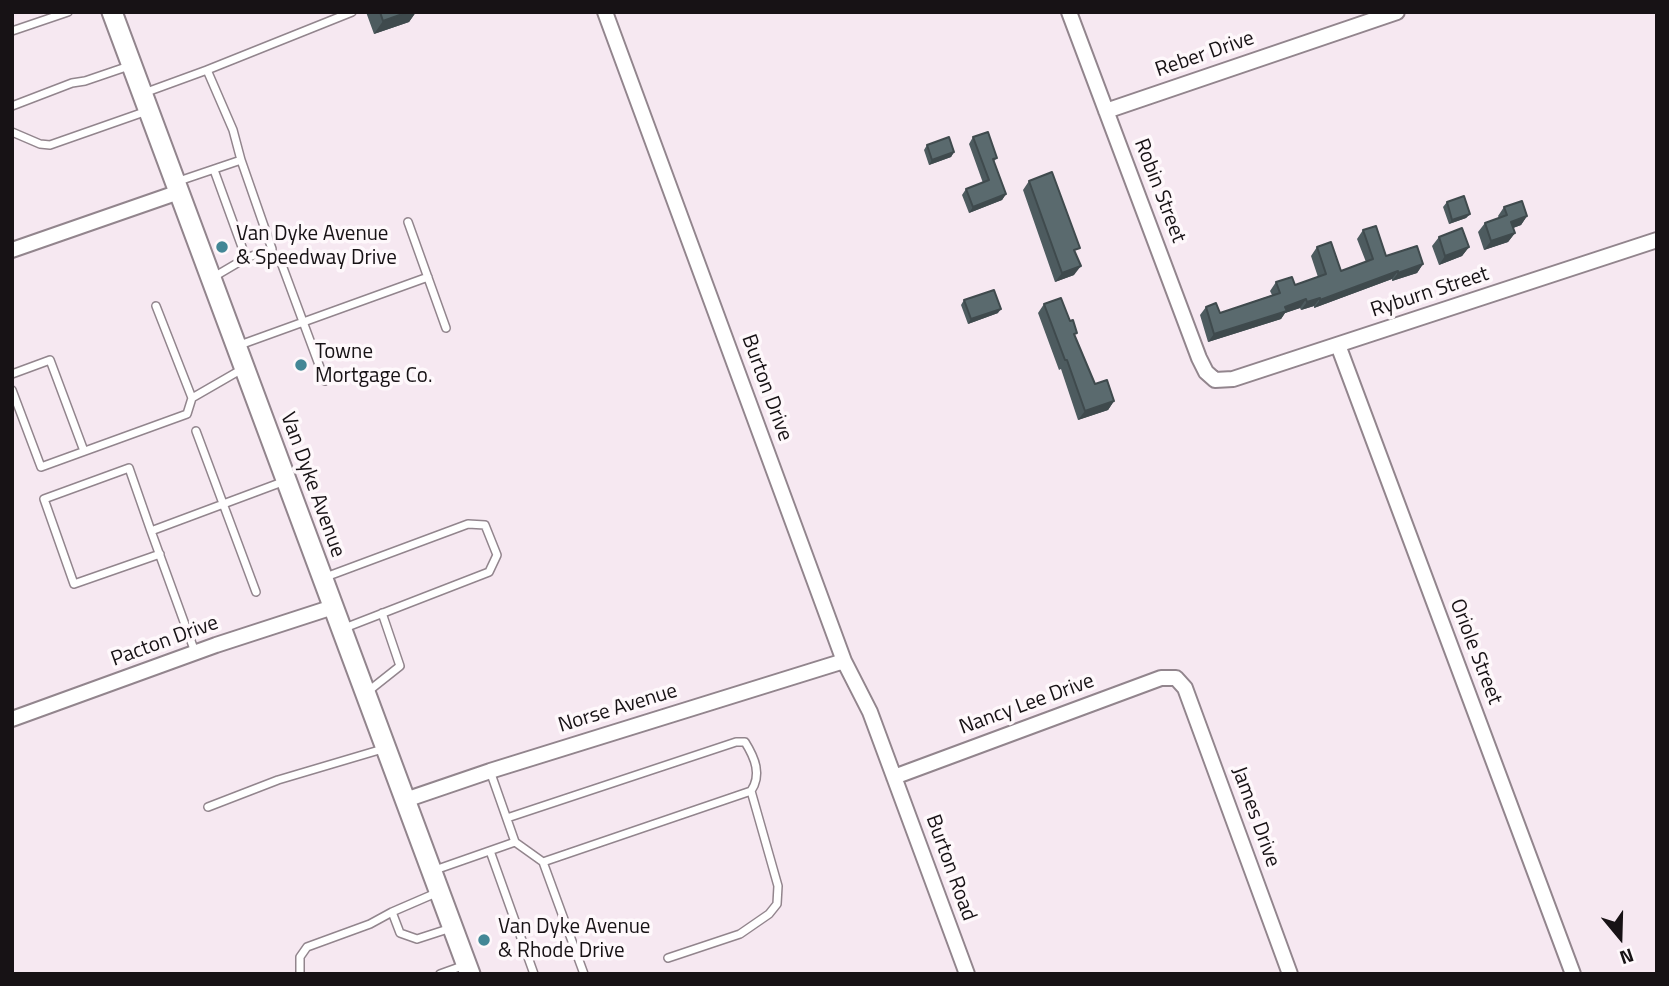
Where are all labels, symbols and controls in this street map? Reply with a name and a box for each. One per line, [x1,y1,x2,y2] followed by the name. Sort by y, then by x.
[1152,26,1258,84] street label: Reber Drive
[1128,135,1190,247] street label: Robin Street
[236,222,397,272] place label: Van Dyke Avenue & Speedway Drive
[214,239,230,255] marker: Van Dyke Avenue & Speedway Drive
[1368,262,1492,324] street label: Ryburn Street
[735,331,797,445] street label: Burton Drive
[315,340,432,390] place label: Towne Mortgage Co.
[293,357,309,373] marker: Towne Mortgage Co.
[274,409,350,561] street label: Van Dyke Avenue
[1443,596,1507,708] street label: Oriole Street
[108,611,222,673] street label: Pacton Drive
[956,669,1098,741] street label: Nancy Lee Drive
[555,679,681,739] street label: Norse Avenue
[1225,763,1285,871] street label: James Drive
[919,811,981,925] street label: Burton Road
[1585,902,1655,972] north arrow
[498,915,650,965] place label: Van Dyke Avenue & Rhode Drive
[476,932,492,948] marker: Van Dyke Avenue & Rhode Drive
[1616,941,1638,973] text: N

